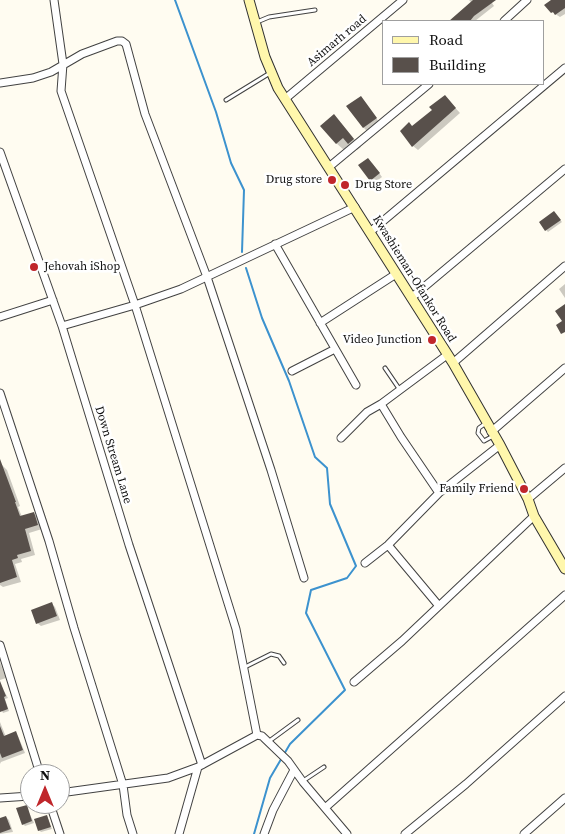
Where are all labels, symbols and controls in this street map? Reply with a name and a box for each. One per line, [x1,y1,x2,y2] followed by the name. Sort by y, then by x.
[304,12,370,70] street label: Asimarh road
[382,20,545,85] legend
[429,29,463,50] text: Road
[429,54,486,75] text: Building
[266,173,322,187] place label: Drug store
[326,174,338,186] marker: Drug store
[355,178,412,192] place label: Drug Store
[339,179,351,191] marker: Drug Store
[369,213,459,345] street label: Kwashieman-Ofankor Road
[44,260,120,274] place label: Jehovah iShop
[28,261,40,273] marker: Jehovah iShop
[343,333,422,347] place label: Video Junction
[426,334,438,346] marker: Video Junction
[91,404,135,506] street label: Down Stream Lane
[439,482,514,496] place label: Family Friend
[518,483,530,495] marker: Family Friend
[20,764,70,814] north arrow
[40,765,50,785] text: N

